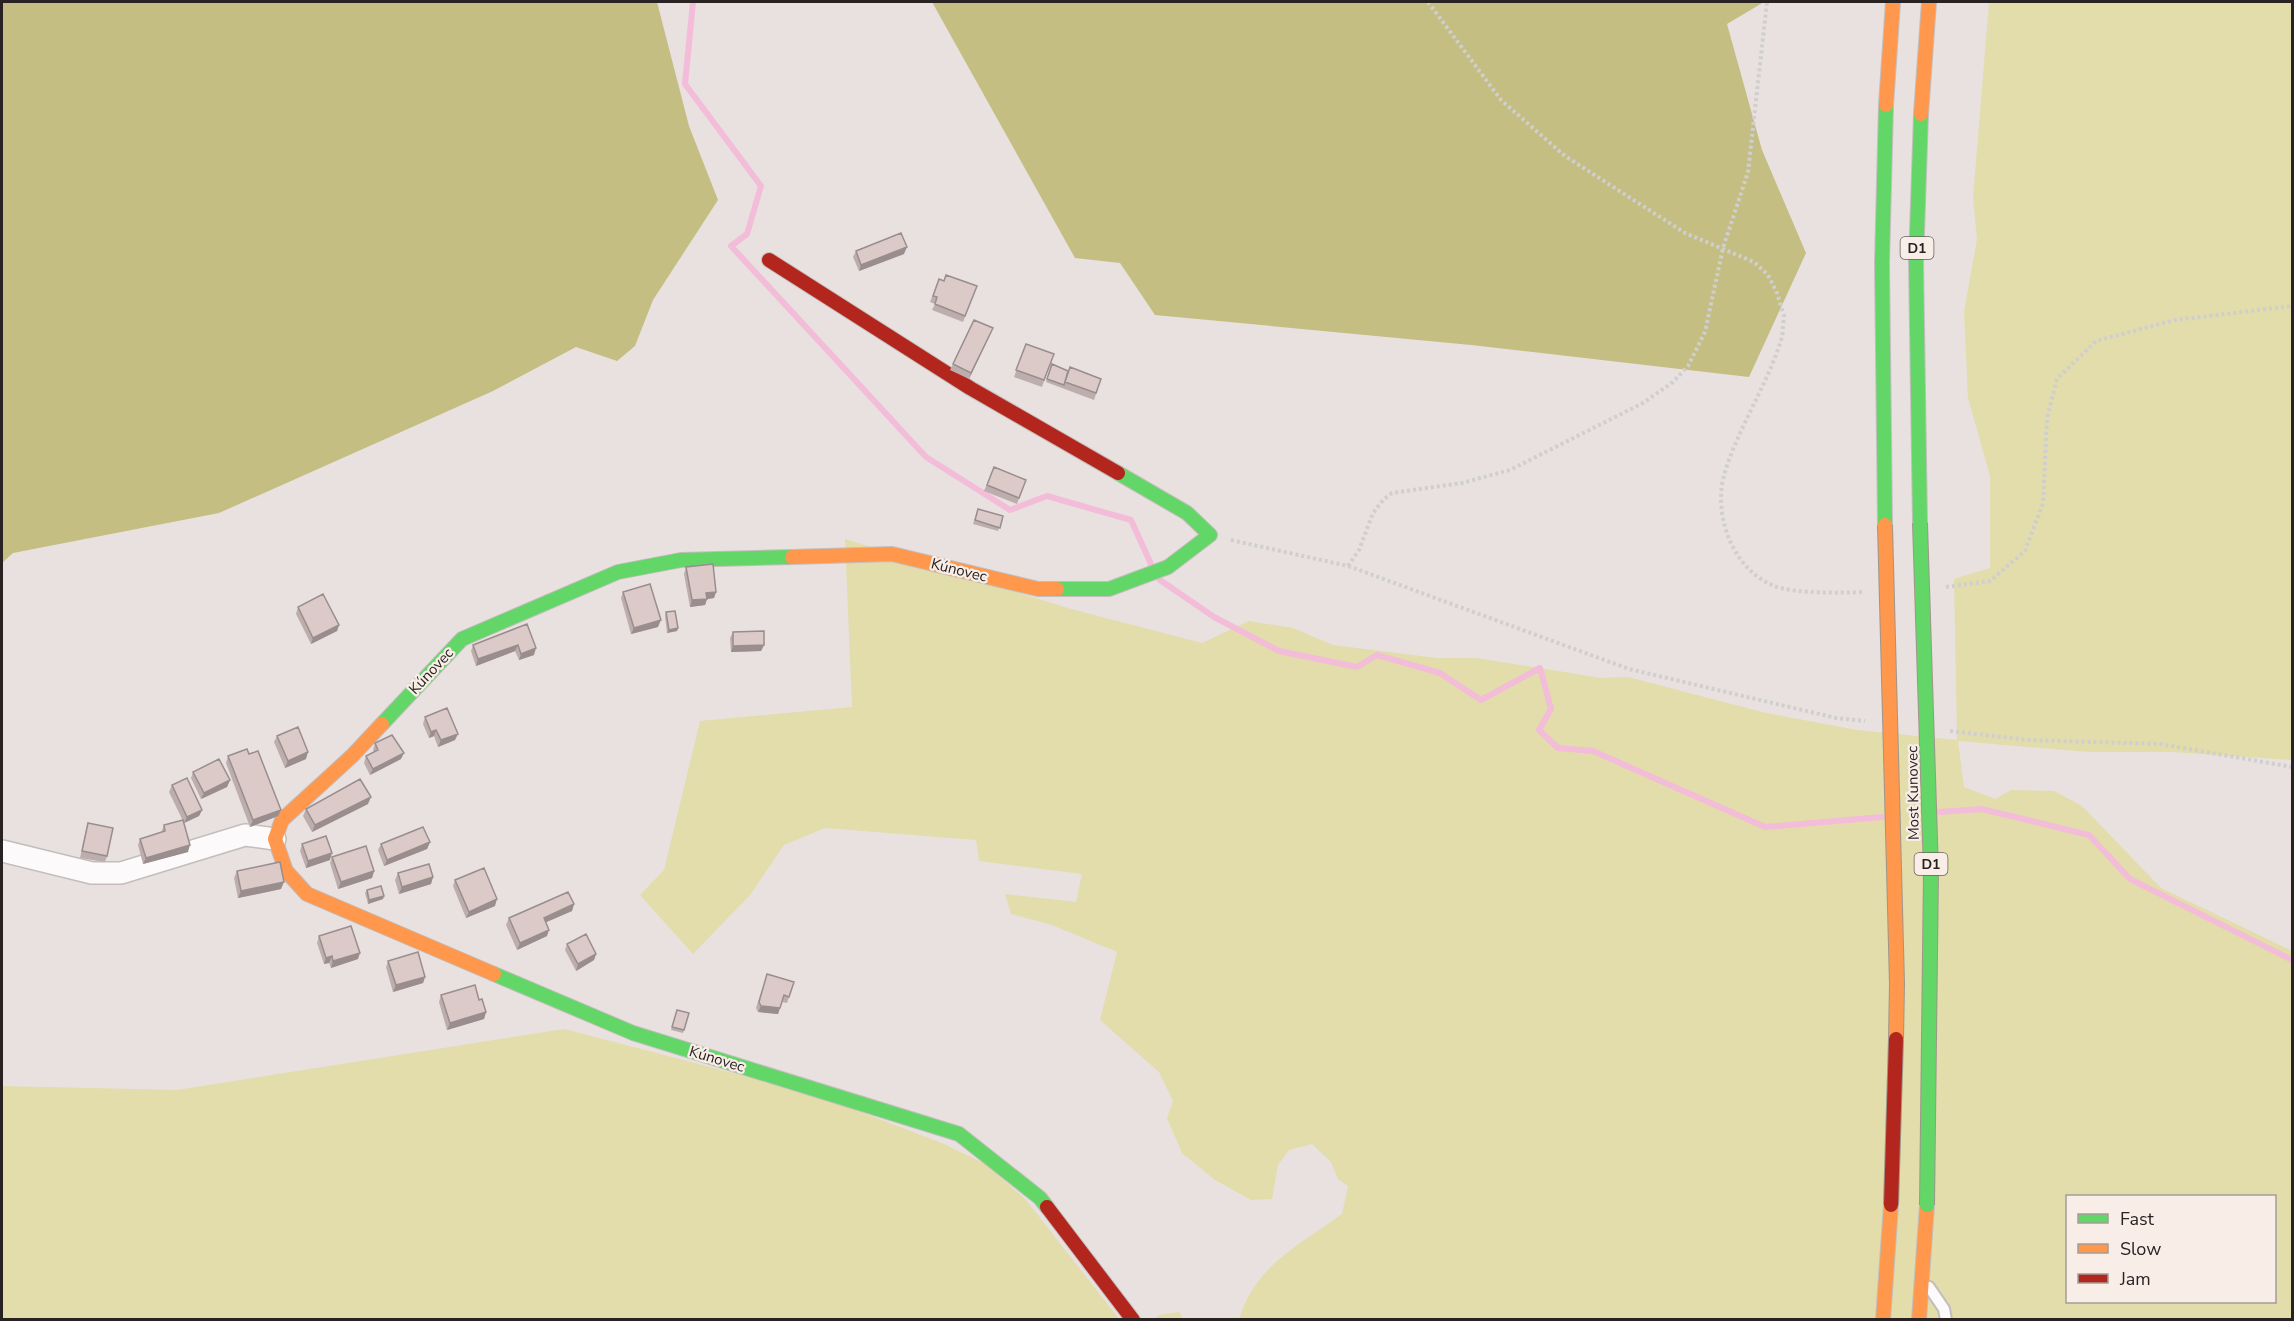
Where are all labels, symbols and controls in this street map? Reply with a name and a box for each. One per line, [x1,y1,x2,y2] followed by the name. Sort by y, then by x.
[1900,237,1934,259] road number: D1
[929,553,989,587] street label: Kúnovec
[404,643,458,699] street label: Kúnovec
[1902,746,1924,840] street label: Most Kunovec
[1914,853,1948,875] road number: D1
[687,1041,747,1077] street label: Kúnovec
[2066,1195,2276,1303] legend
[2120,1207,2155,1231] text: Fast
[2120,1237,2161,1261] text: Slow
[2119,1267,2151,1291] text: Jam

